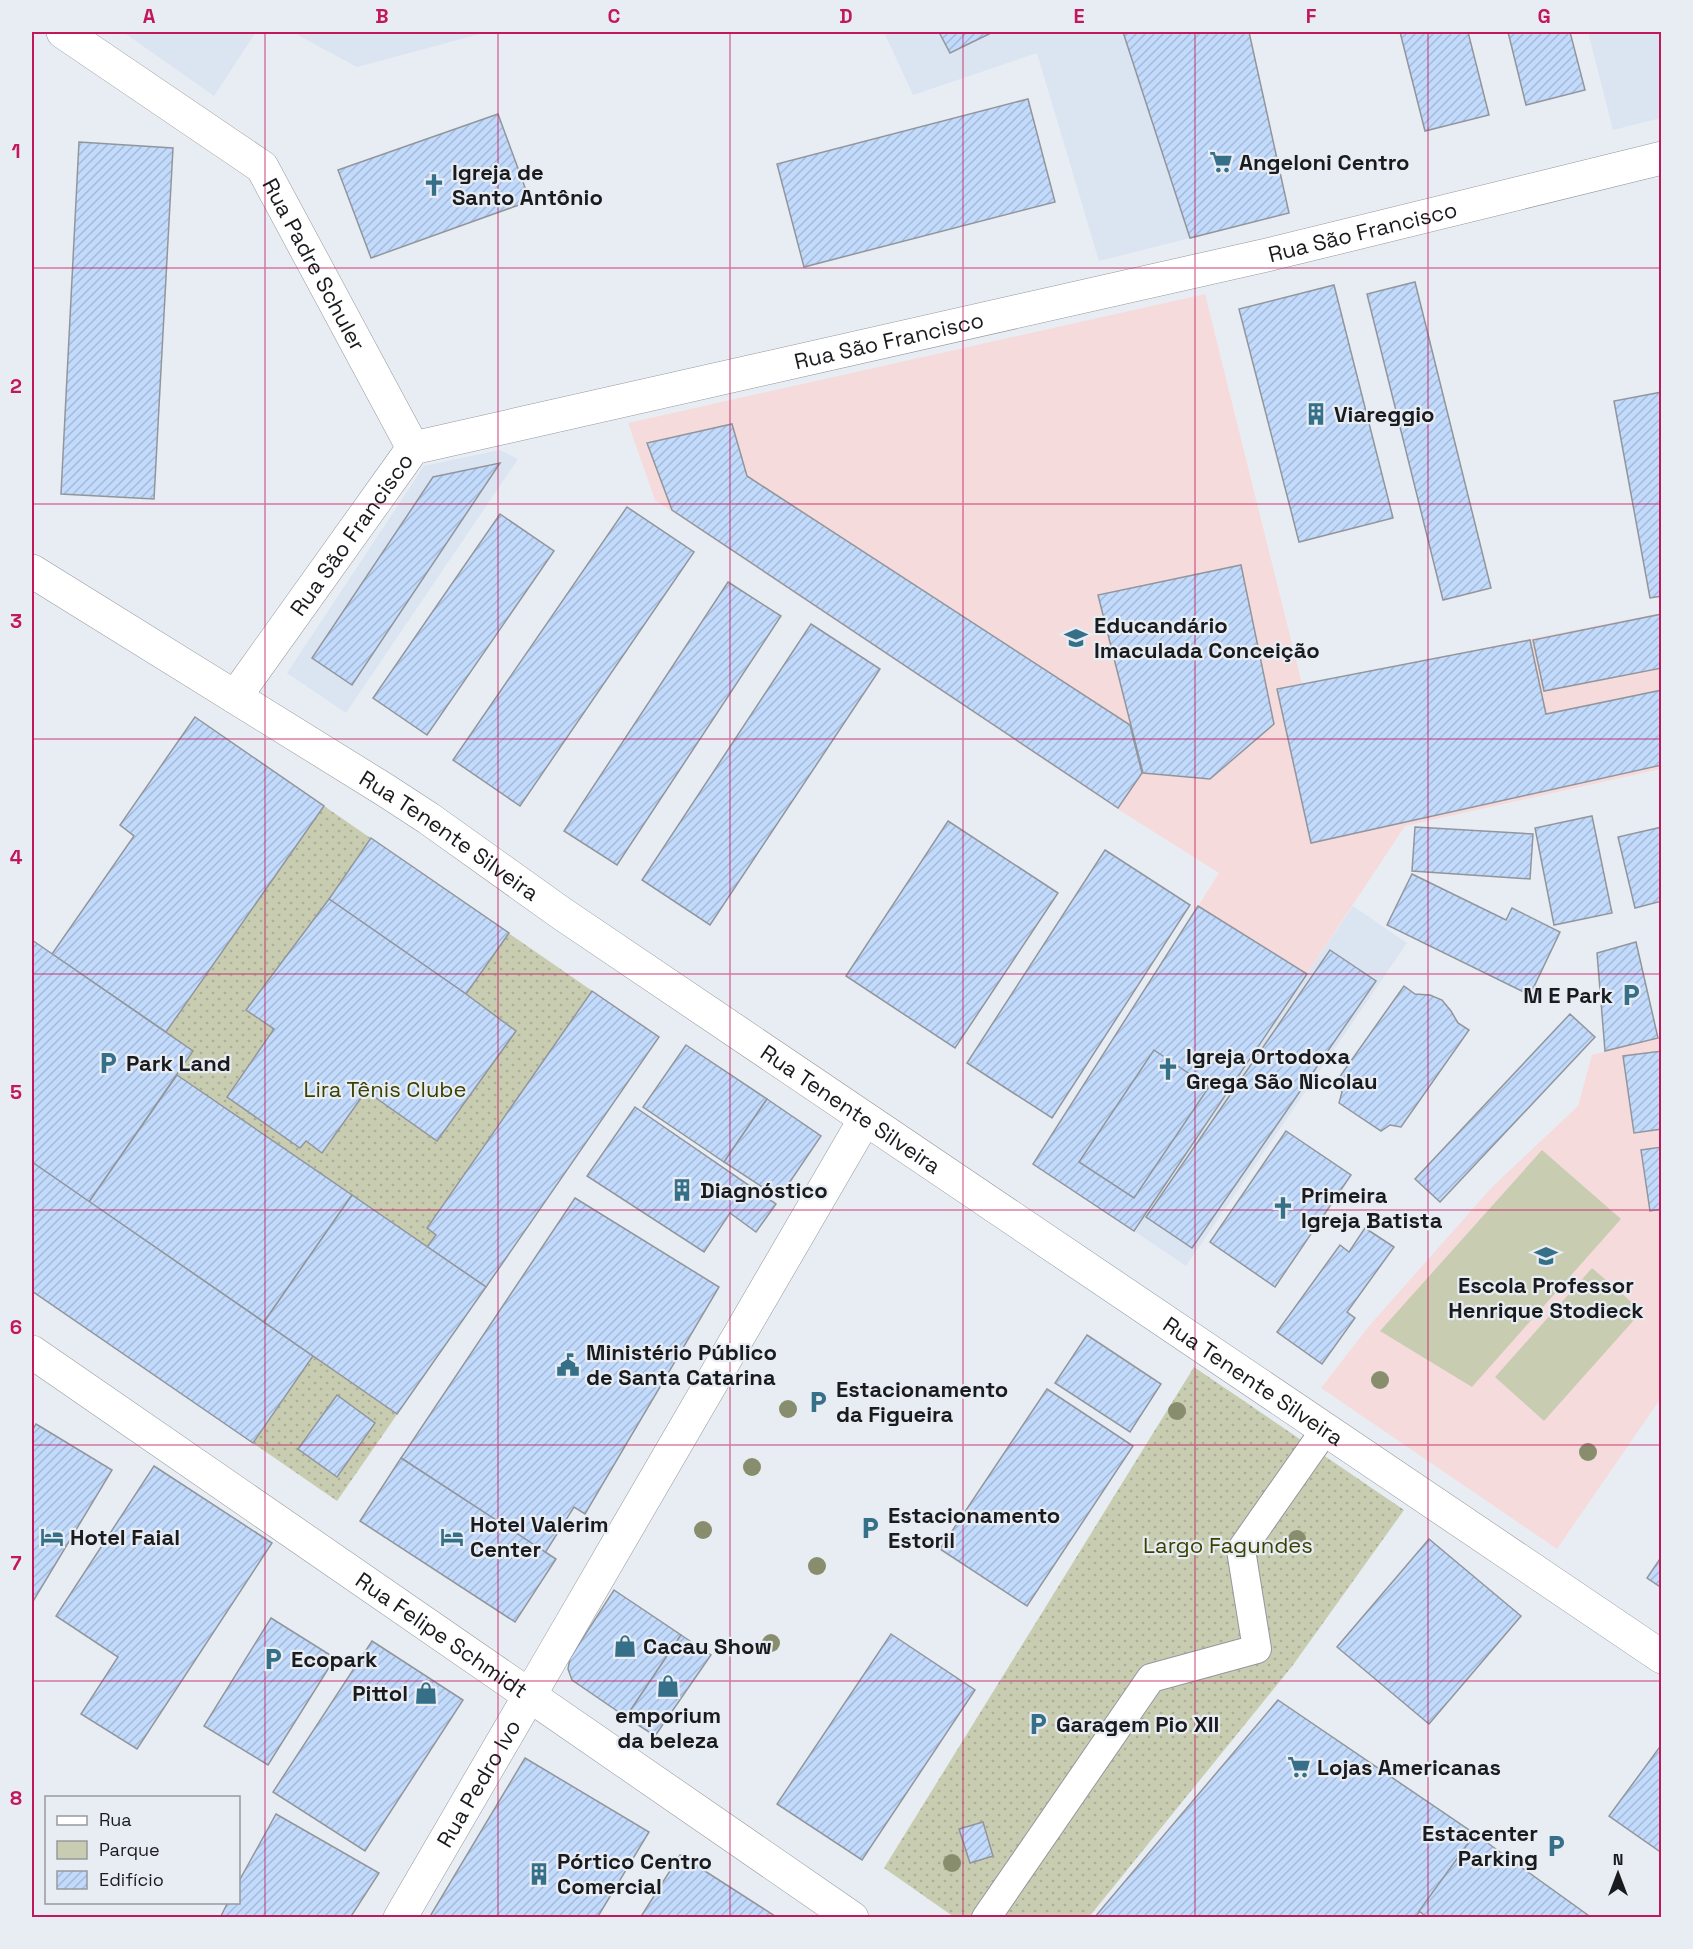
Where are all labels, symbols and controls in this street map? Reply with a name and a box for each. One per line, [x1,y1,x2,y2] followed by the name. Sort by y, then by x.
[143,3,156,29] text: A
[375,3,389,29] text: B
[608,3,621,29] text: C
[839,3,853,29] text: D
[1073,3,1085,29] text: E
[1306,3,1317,29] text: F
[1537,3,1551,29] text: G
[11,138,21,164] text: 1
[1239,148,1409,176] place label: Angeloni Centro
[1208,149,1234,175] supermarket icon: Angeloni Centro
[452,158,603,211] place label: Igreja de Santo Antônio
[421,172,447,198] church icon: Igreja de Santo Antônio
[257,173,372,356] street label: Rua Padre Schuler
[1265,195,1460,268] street label: Rua São Francisco
[791,305,986,375] street label: Rua São Francisco
[10,373,22,399] text: 2
[1334,400,1435,428] place label: Viareggio
[1303,401,1329,427] building icon: Viareggio
[284,447,419,621] street label: Rua São Francisco
[10,608,22,634] text: 3
[1094,611,1320,664] place label: Educandário Imaculada Conceição
[1063,625,1089,651] school or university icon: Educandário Imaculada Conceição
[354,764,545,907] street label: Rua Tenente Silveira
[10,844,23,870] text: 4
[1523,981,1614,1009] place label: M E Park
[1618,982,1644,1008] parking icon: M E Park
[755,1038,947,1180] street label: Rua Tenente Silveira
[1186,1042,1378,1095] place label: Igreja Ortodoxa Grega São Nicolau
[126,1049,231,1077] place label: Park Land
[95,1050,121,1076] parking icon: Park Land
[1155,1056,1181,1082] church icon: Igreja Ortodoxa Grega São Nicolau
[303,1075,467,1103] park label: Lira Tênis Clube
[10,1079,22,1105] text: 5
[700,1176,828,1204] place label: Diagnóstico
[669,1177,695,1203] building icon: Diagnóstico
[1301,1181,1443,1234] place label: Primeira Igreja Batista
[1270,1195,1296,1221] church icon: Primeira Igreja Batista
[1533,1243,1559,1269] school or university icon: Escola Professor Henrique Stodieck
[1448,1271,1644,1324] place label: Escola Professor Henrique Stodieck
[1158,1310,1349,1452] street label: Rua Tenente Silveira
[10,1314,22,1340] text: 6
[586,1338,777,1391] place label: Ministério Público de Santa Catarina
[555,1352,581,1378] public building icon: Ministério Público de Santa Catarina
[836,1375,1008,1428] place label: Estacionamento da Figueira
[805,1389,831,1415] parking icon: Estacionamento da Figueira
[888,1501,1060,1554] place label: Estacionamento Estoril
[470,1510,609,1563] place label: Hotel Valerim Center
[857,1515,883,1541] parking icon: Estacionamento Estoril
[70,1523,180,1551] place label: Hotel Faial
[39,1524,65,1550] hotel icon: Hotel Faial
[439,1524,465,1550] hotel icon: Hotel Valerim Center
[1143,1531,1313,1559] park label: Largo Fagundes
[10,1550,22,1576] text: 7
[350,1566,533,1704] street label: Rua Felipe Schmidt
[643,1632,772,1660] place label: Cacau Show
[612,1633,638,1659] shop icon: Cacau Show
[291,1645,378,1673] place label: Ecopark
[260,1646,286,1672] parking icon: Ecopark
[655,1673,681,1699] shop icon: emporium da beleza
[352,1679,408,1707] place label: Pittol
[413,1680,439,1706] shop icon: Pittol
[615,1701,721,1754] place label: emporium da beleza
[1056,1710,1219,1738] place label: Garagem Pio XII
[1025,1711,1051,1737] parking icon: Garagem Pio XII
[430,1714,527,1852] street label: Rua Pedro Ivo
[1317,1753,1501,1781] place label: Lojas Americanas
[1286,1754,1312,1780] supermarket icon: Lojas Americanas
[10,1785,22,1811] text: 8
[45,1796,240,1904] legend
[99,1808,132,1831] text: Rua
[1422,1819,1538,1872] place label: Estacenter Parking
[1543,1833,1569,1859] parking icon: Estacenter Parking
[99,1838,160,1861] text: Parque
[1588,1844,1648,1904] north arrow
[557,1847,712,1900] place label: Pórtico Centro Comercial
[1613,1849,1623,1870] text: N
[526,1861,552,1887] building icon: Pórtico Centro Comercial
[99,1868,164,1891] text: Edifício

